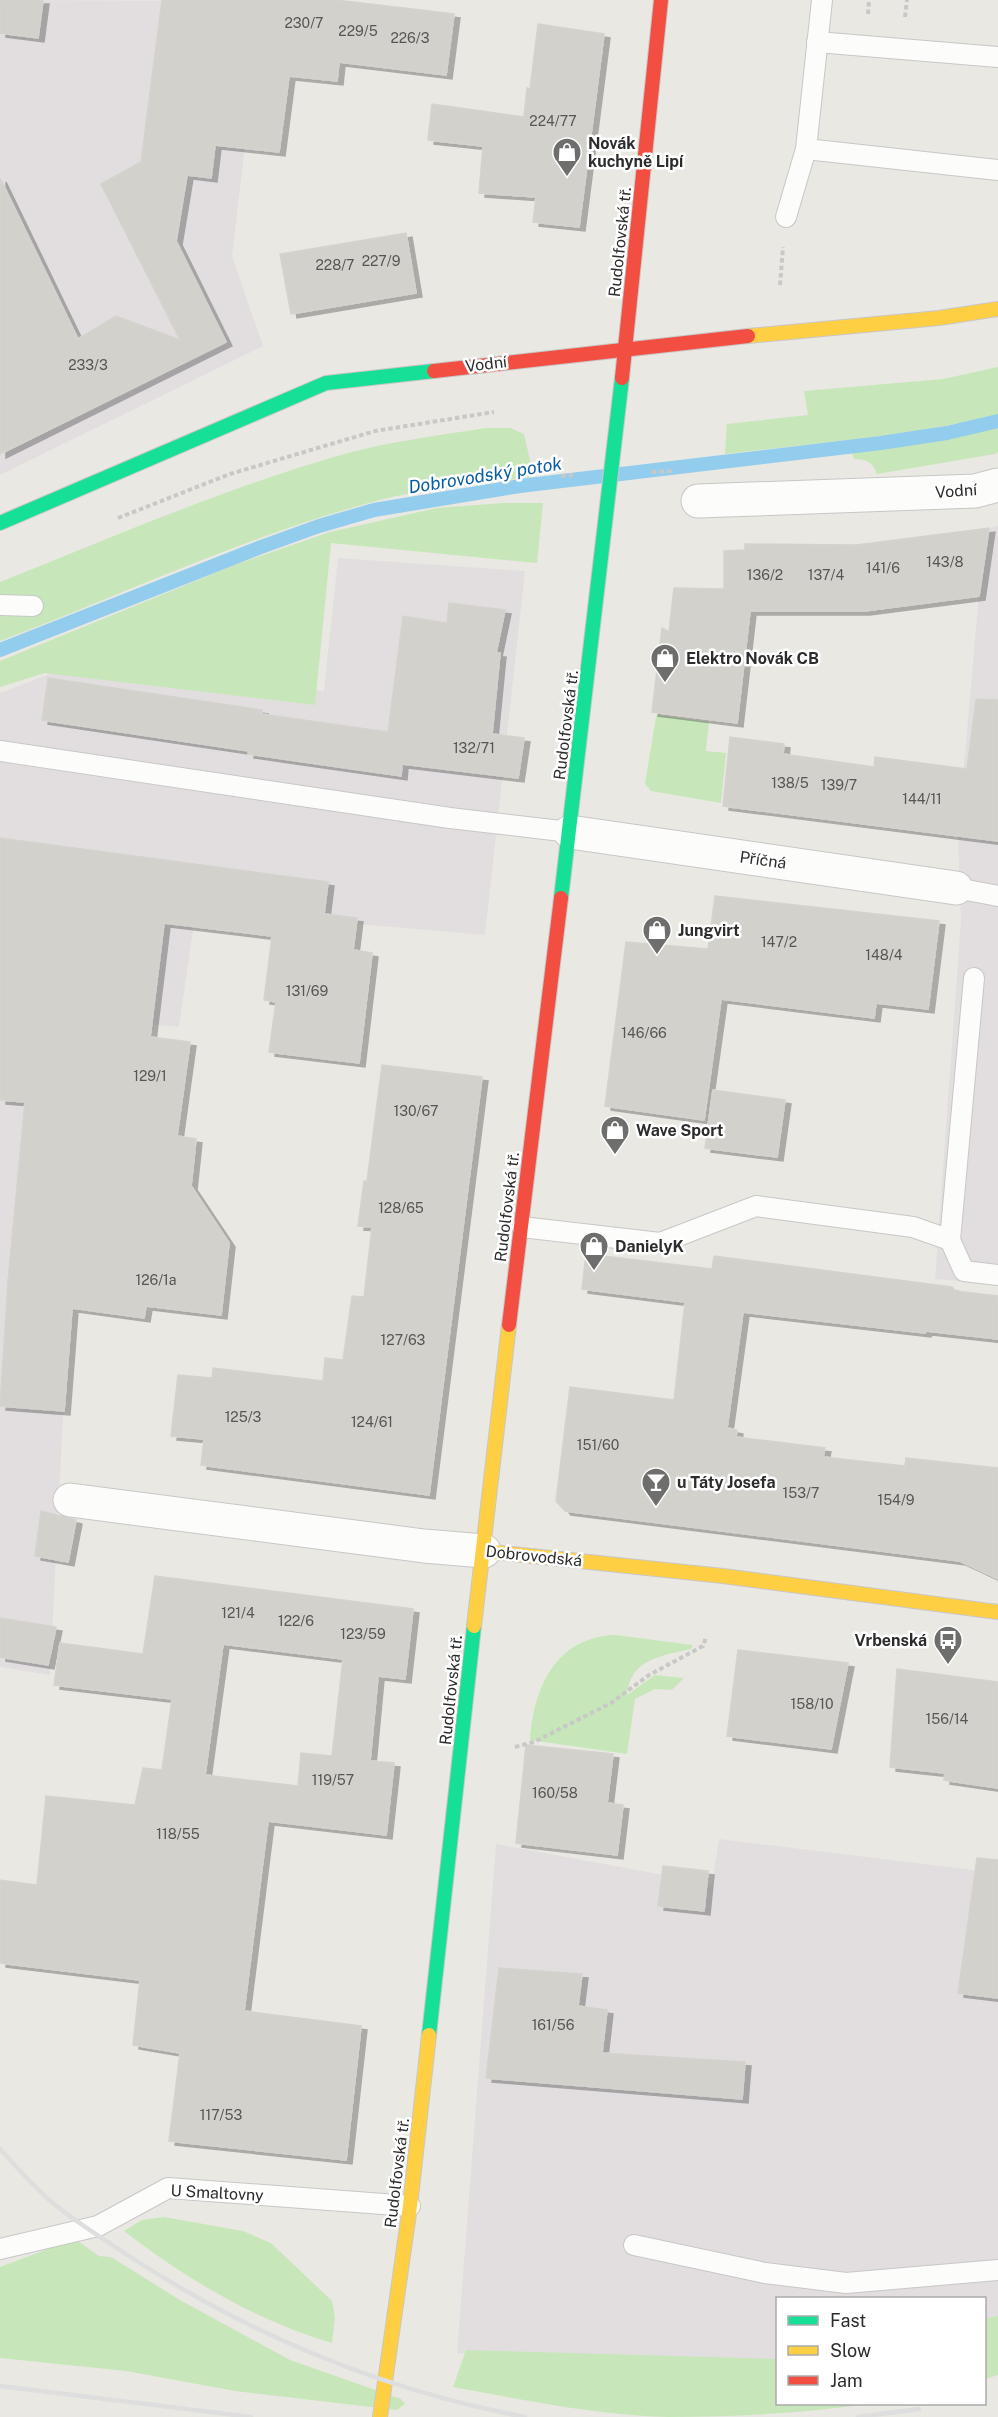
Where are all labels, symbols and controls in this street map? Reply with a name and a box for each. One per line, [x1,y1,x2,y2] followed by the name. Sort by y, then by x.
[285,15,323,31] house number: 230/7
[338,23,378,39] house number: 229/5
[390,30,430,46] house number: 226/3
[529,113,577,129] house number: 224/77
[588,134,684,171] place label: Novák kuchyně Lipí
[551,136,583,178] shop icon: Novák kuchyně Lipí
[605,186,635,298] street label: Rudolfovská tř.
[362,253,401,269] house number: 227/9
[315,257,355,273] house number: 228/7
[464,352,509,376] street label: Vodní
[68,357,108,373] house number: 233/3
[407,452,564,498] water label: Dobrovodský potok
[934,480,979,502] street label: Vodní
[926,554,964,570] house number: 143/8
[866,560,900,576] house number: 141/6
[747,567,783,583] house number: 136/2
[808,567,844,583] house number: 137/4
[649,642,681,684] shop icon: Elektro Novák CB
[686,649,819,668] place label: Elektro Novák CB
[550,669,582,781] street label: Rudolfovská tř.
[453,740,495,756] house number: 132/71
[771,775,809,791] house number: 138/5
[821,777,857,793] house number: 139/7
[902,791,942,807] house number: 144/11
[738,847,788,873] street label: Příčná
[641,914,673,956] shop icon: Jungvirt
[678,921,740,940] place label: Jungvirt
[761,934,797,950] house number: 147/2
[865,947,903,963] house number: 148/4
[286,983,328,999] house number: 131/69
[621,1025,667,1041] house number: 146/66
[133,1068,167,1084] house number: 129/1
[394,1103,438,1119] house number: 130/67
[599,1114,631,1156] shop icon: Wave Sport
[636,1121,724,1140] place label: Wave Sport
[491,1151,523,1263] street label: Rudolfovská tř.
[378,1200,424,1216] house number: 128/65
[578,1230,610,1272] shop icon: DanielyK
[615,1237,684,1256] place label: DanielyK
[135,1272,177,1288] house number: 126/1a
[381,1332,426,1348] house number: 127/63
[225,1409,262,1425] house number: 125/3
[351,1414,393,1430] house number: 124/61
[577,1437,619,1453] house number: 151/60
[640,1466,672,1508] bar icon: u Táty Josefa
[677,1473,776,1492] place label: u Táty Josefa
[783,1485,819,1501] house number: 153/7
[877,1492,915,1508] house number: 154/9
[485,1541,583,1571] street label: Dobrovodská
[221,1605,255,1621] house number: 121/4
[278,1613,314,1629] house number: 122/6
[932,1624,964,1666] bus stop icon: Vrbenská
[340,1626,386,1642] house number: 123/59
[855,1631,927,1650] place label: Vrbenská
[436,1634,466,1746] street label: Rudolfovská tř.
[791,1696,833,1712] house number: 158/10
[926,1711,969,1727] house number: 156/14
[312,1772,354,1788] house number: 119/57
[532,1785,578,1801] house number: 160/58
[156,1826,200,1842] house number: 118/55
[532,2017,575,2033] house number: 161/56
[200,2107,242,2123] house number: 117/53
[381,2117,413,2229] street label: Rudolfovská tř.
[170,2181,264,2205] street label: U Smaltovny
[776,2297,986,2405] legend
[830,2310,866,2331] text: Fast
[830,2340,871,2361] text: Slow
[830,2370,863,2391] text: Jam

